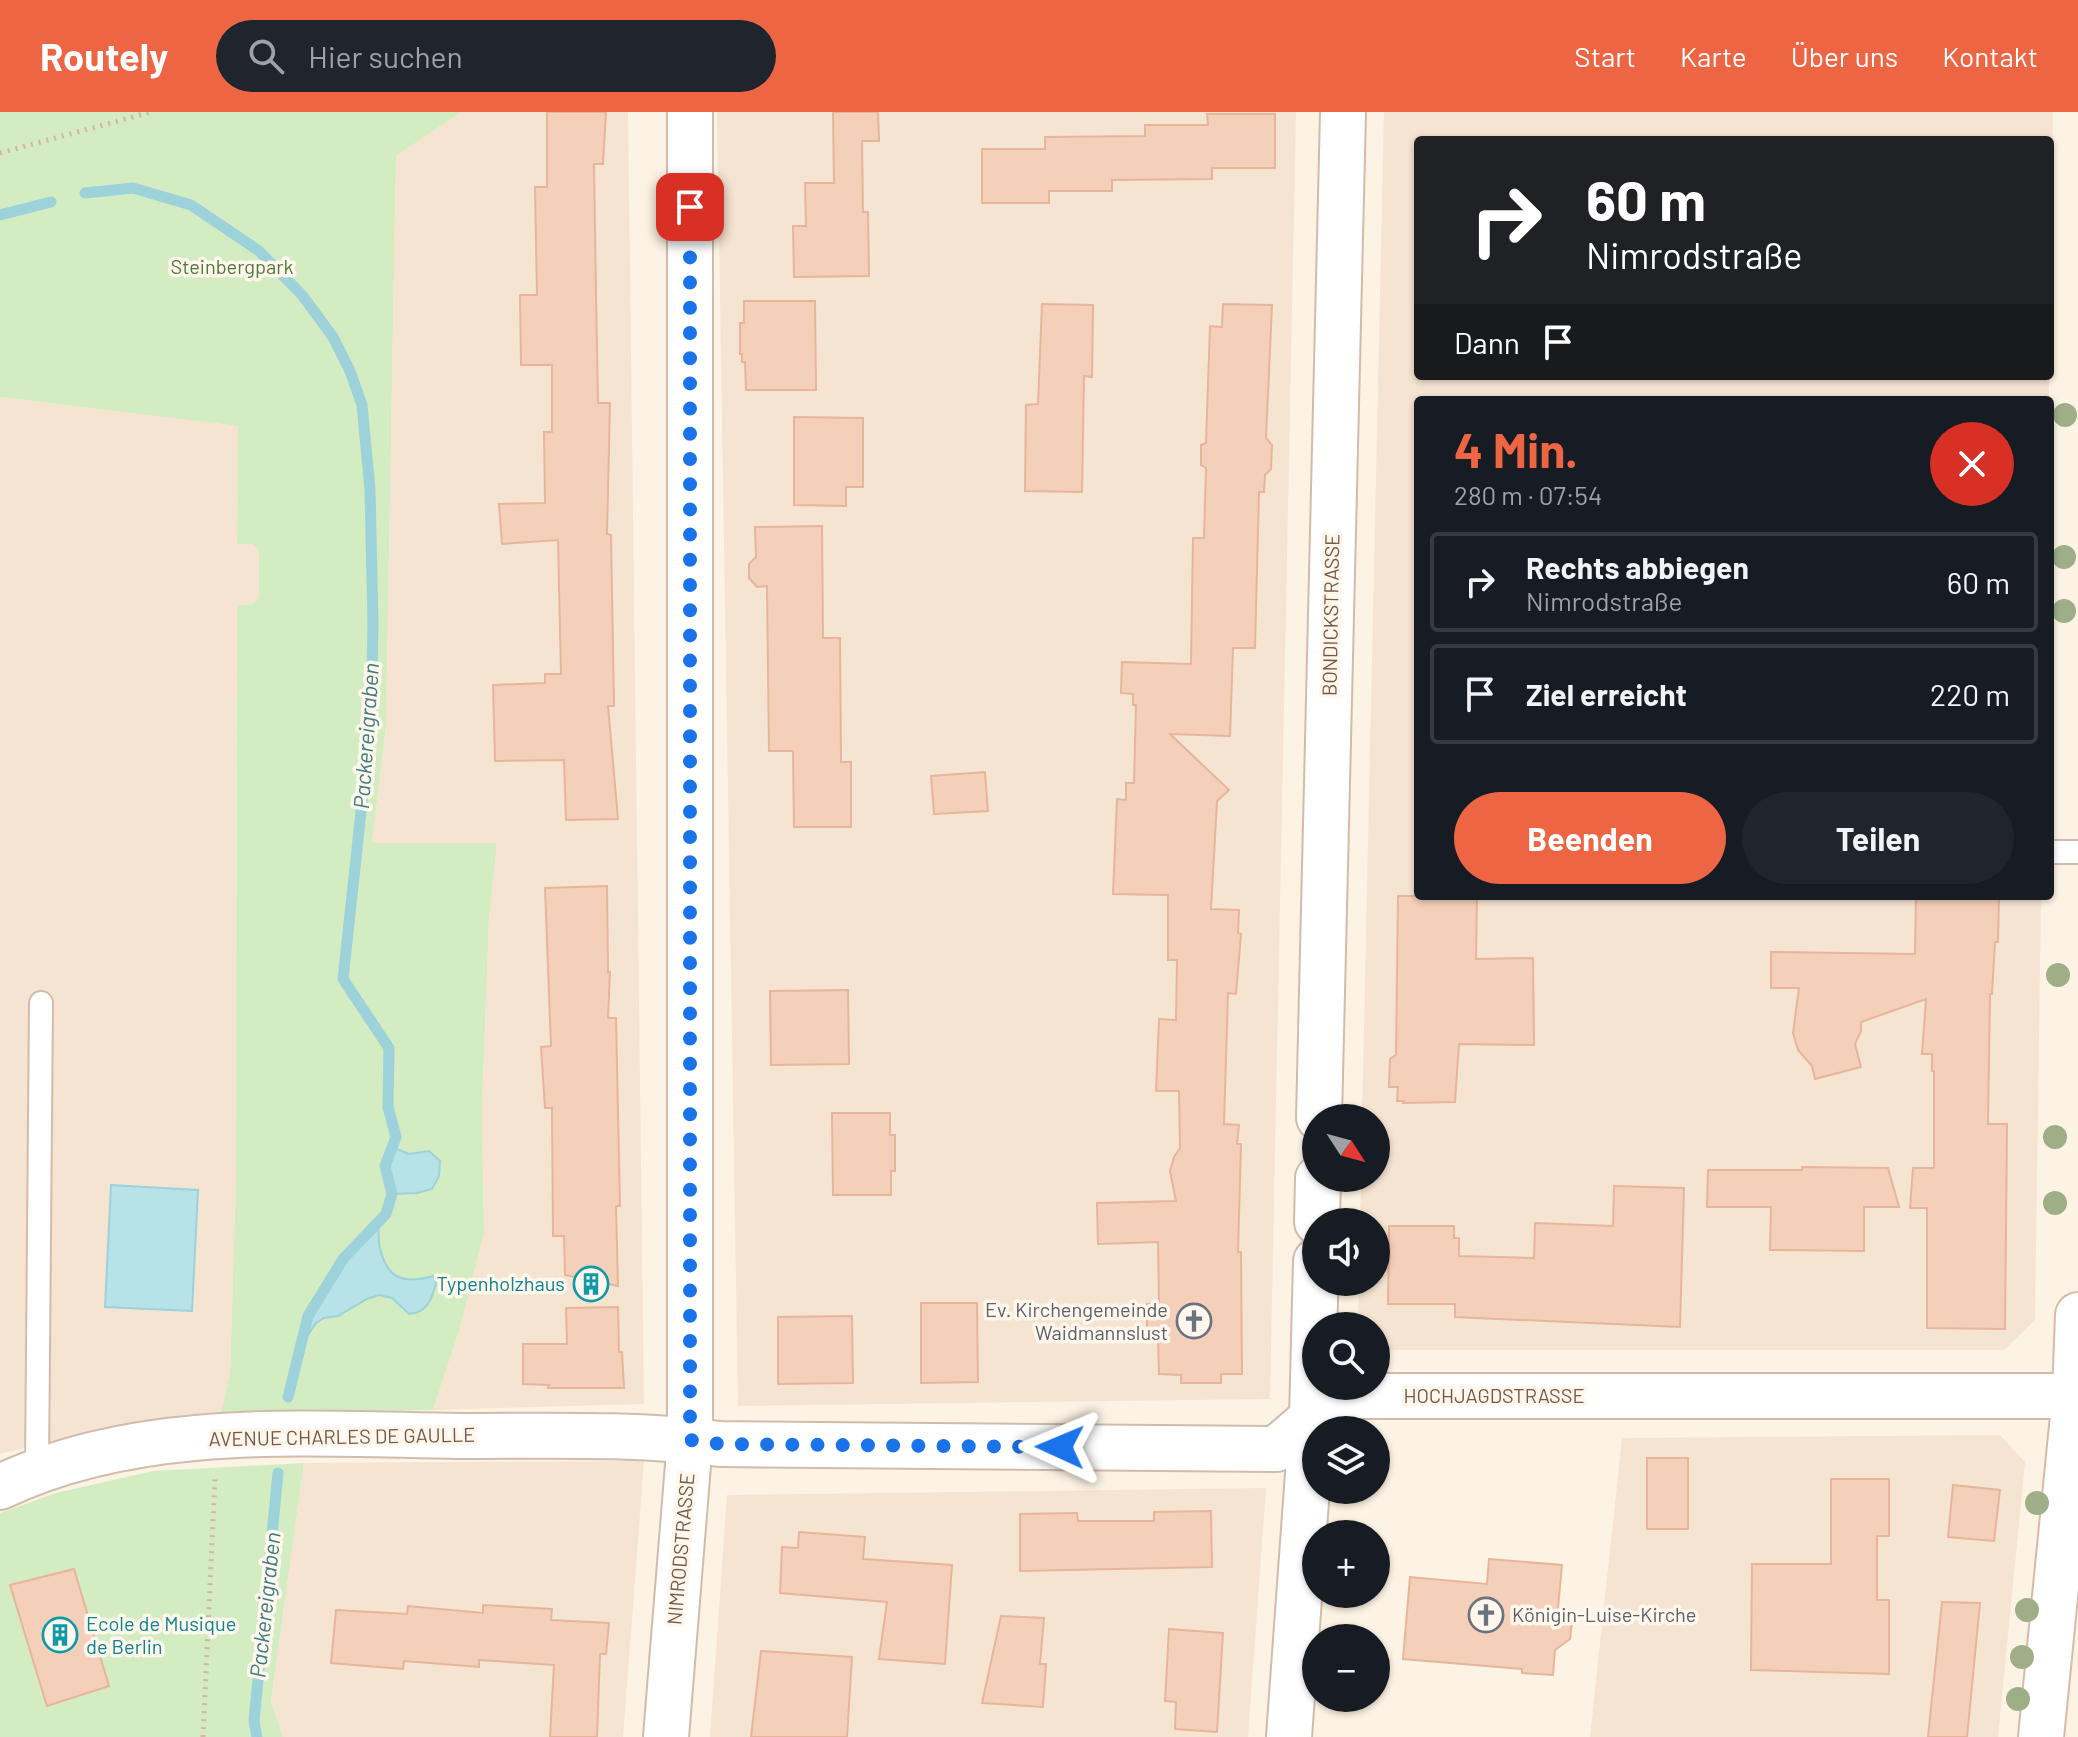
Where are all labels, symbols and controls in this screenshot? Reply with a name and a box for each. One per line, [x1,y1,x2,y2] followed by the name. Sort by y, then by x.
[216,20,776,92] search box
[40,33,168,79] text: Routely
[244,34,288,78] icon: search
[308,38,463,74] text: Hier suchen
[1574,39,1636,73] text: Start
[1680,39,1747,73] text: Karte
[1791,39,1898,73] text: Über uns
[1942,39,2038,73] text: Kontakt
[1586,165,1706,232] text: 60 m
[1454,168,1558,272] icon: right
[656,173,724,241] pin
[668,185,712,229] icon: arrive
[1586,233,1803,276] text: Nimrodstraße
[171,254,293,278] park label: Steinbergpark
[1536,320,1580,364] icon: arrive
[1454,324,1520,360] text: Dann
[1454,420,1578,478] text: 4 Min.
[1930,422,2014,506] button: close
[1454,479,1602,510] text: 280 m · 07:54
[1317,534,1343,696] street label: BONDICKSTRASSE
[1526,549,1749,585] text: Rechts abbiegen
[1458,560,1502,604] icon: right
[1947,564,2010,600] text: 60 m
[1526,585,1682,616] text: Nimrodstraße
[347,662,383,810] water label: Packereigraben
[1458,672,1502,716] icon: arrive
[1526,676,1687,712] text: Ziel erreicht
[1930,676,2010,712] text: 220 m
[1454,792,1726,884] button: Beenden
[1742,792,2014,884] button: Teilen
[1302,1104,1390,1192] north arrow
[1302,1104,1390,1712] map controls
[1302,1208,1390,1296] button: sound
[572,1265,610,1303] building icon: Typenholzhaus
[436,1271,565,1295] place label: Typenholzhaus
[985,1297,1168,1344] place label: Ev. Kirchengemeinde Waidmannslust
[1175,1302,1213,1340] church icon: Ev. Kirchengemeinde Waidmannslust
[1302,1312,1390,1400] button: search
[1403,1383,1585,1407] street label: HOCHJAGDSTRASSE
[1018,1405,1102,1489] position arrow
[1302,1416,1390,1504] button: layers
[208,1422,476,1450] street label: AVENUE CHARLES DE GAULLE
[661,1472,699,1626] street label: NIMRODSTRASSE
[1302,1520,1390,1608] button: +
[243,1531,285,1679] water label: Packereigraben
[1467,1596,1505,1634] church icon: Königin-Luise-Kirche
[1512,1602,1696,1626] place label: Königin-Luise-Kirche
[86,1611,236,1658] place label: Ecole de Musique de Berlin
[41,1616,79,1654] building icon: Ecole de Musique de Berlin
[1302,1624,1390,1712] button: −

